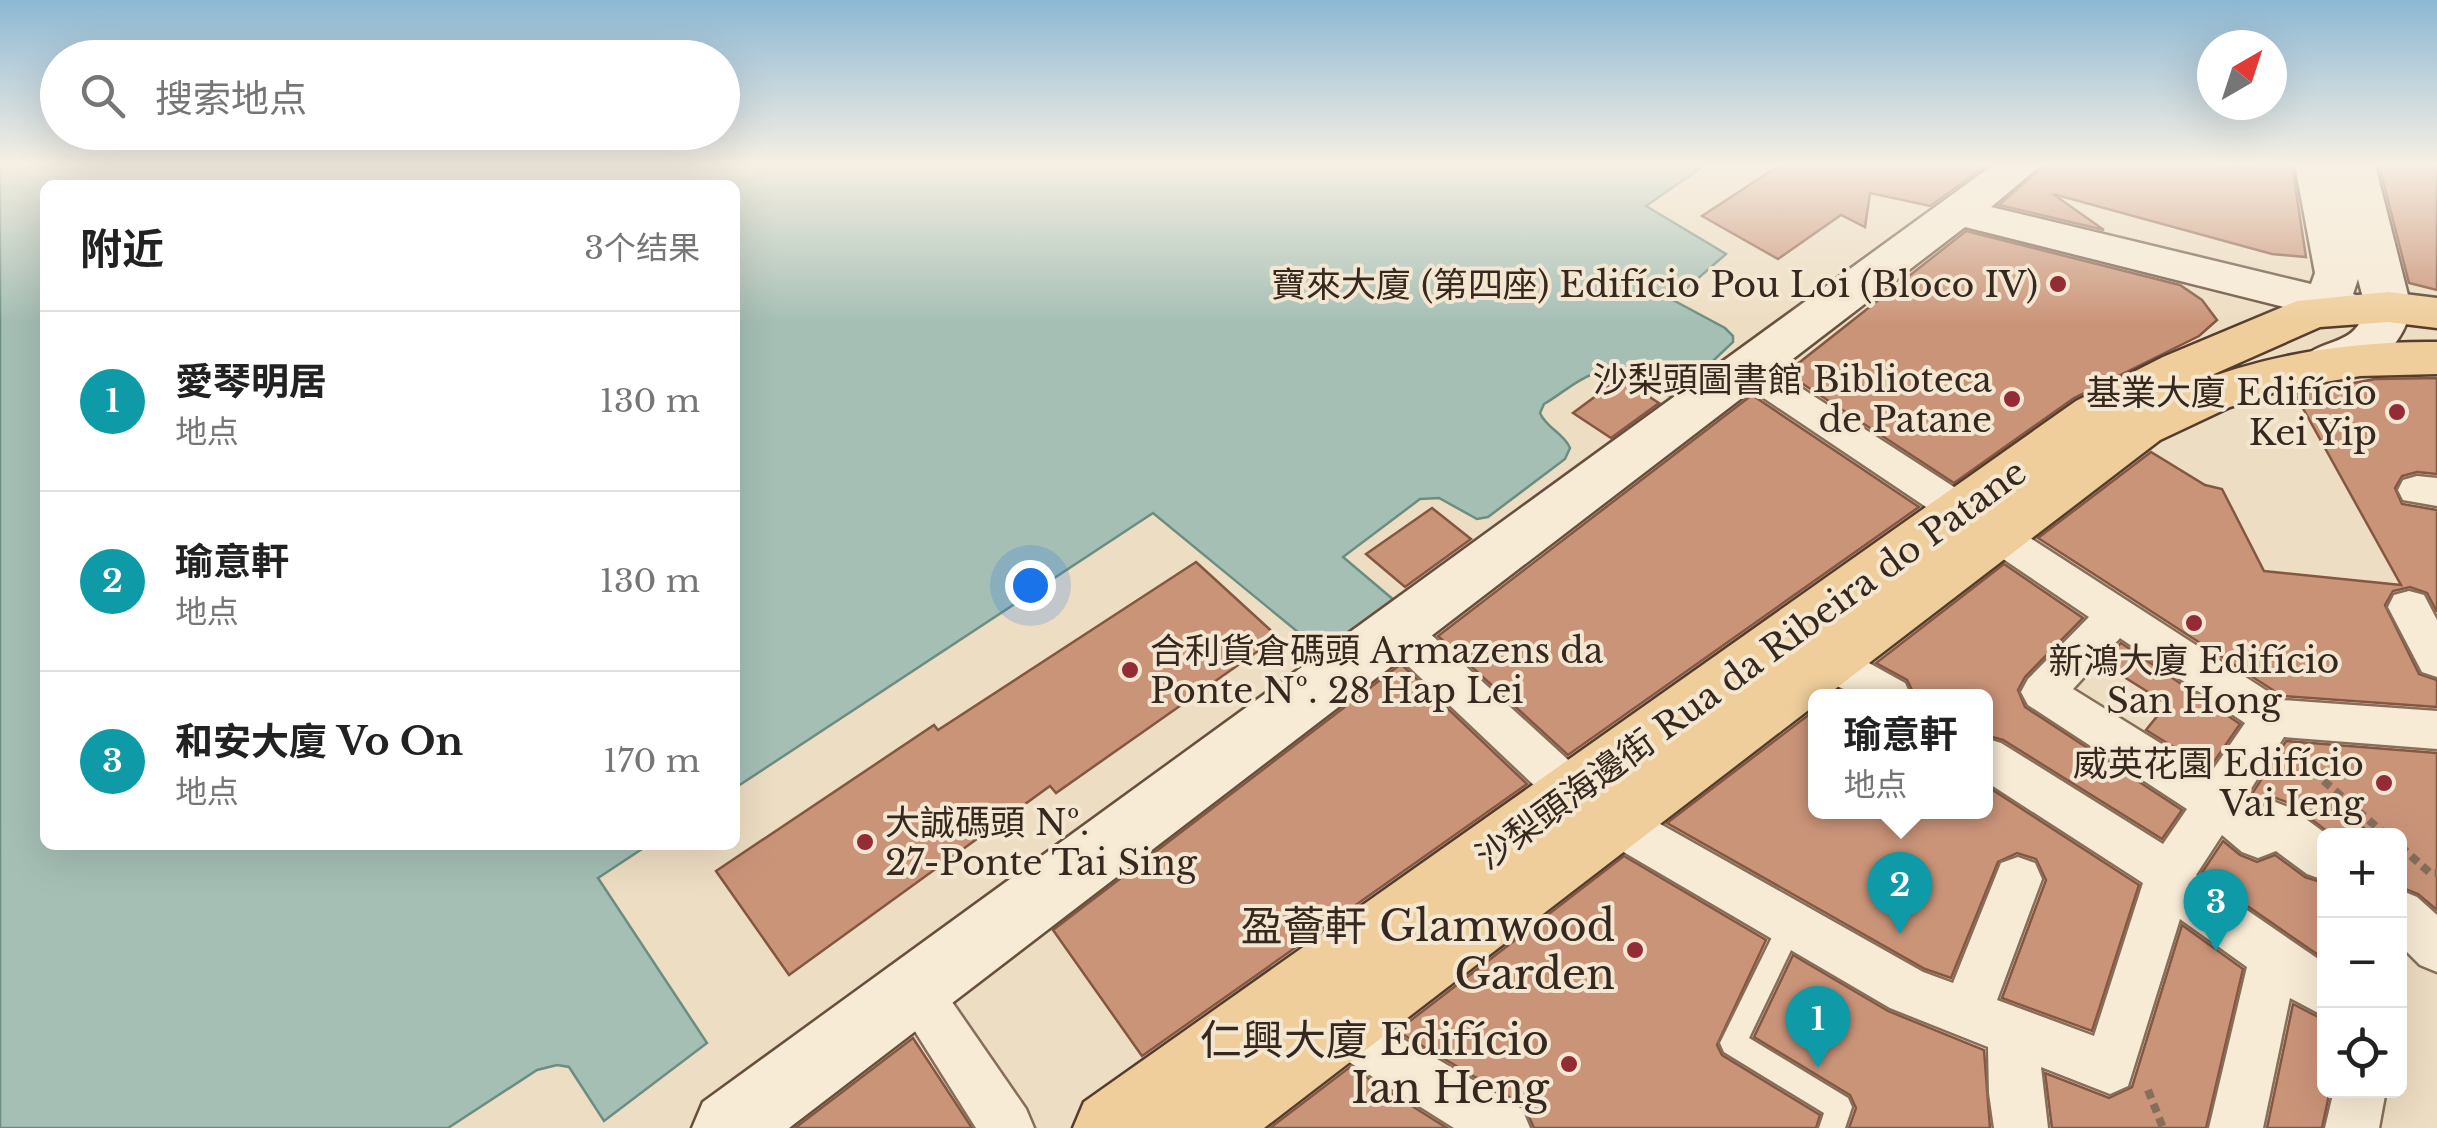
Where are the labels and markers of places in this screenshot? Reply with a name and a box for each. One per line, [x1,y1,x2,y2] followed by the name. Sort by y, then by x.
[1271,263,2038,306] place label: 寶來大廈 (第四座) Edifício Pou Loi (Bloco IV)
[2047,273,2069,295] marker: 寶來大廈 (第四座) Edifício Pou Loi (Bloco IV)
[1593,358,1993,441] place label: 沙梨頭圖書館 Biblioteca de Patane
[2086,371,2377,454] place label: 基業大廈 Edifício Kei Yip
[2001,388,2023,410] marker: 沙梨頭圖書館 Biblioteca de Patane
[2386,401,2408,423] marker: 基業大廈 Edifício Kei Yip
[2183,612,2205,634] marker: 新鴻大廈 Edifício San Hong
[1150,629,1604,712] place label: 合利貨倉碼頭 Armazens da Ponte Nº. 28 Hap Lei
[2049,639,2340,722] place label: 新鴻大廈 Edifício San Hong
[1119,659,1141,681] marker: 合利貨倉碼頭 Armazens da Ponte Nº. 28 Hap Lei
[2073,742,2365,825] place label: 威英花園 Edifício Vai Ieng
[2373,772,2395,794] marker: 威英花園 Edifício Vai Ieng
[885,801,1198,884] place label: 大誠碼頭 Nº. 27-Ponte Tai Sing
[854,831,876,853] marker: 大誠碼頭 Nº. 27-Ponte Tai Sing
[1868,852,1932,934] pin: 2
[2184,868,2248,951] pin: 3
[1241,900,1615,1000] place label: 盈薈軒 Glamwood Garden
[1624,939,1646,961] marker: 盈薈軒 Glamwood Garden
[1786,986,1850,1068] pin: 1
[1200,1014,1550,1114] place label: 仁興大廈 Edifício Ian Heng
[1558,1053,1580,1075] marker: 仁興大廈 Edifício Ian Heng

